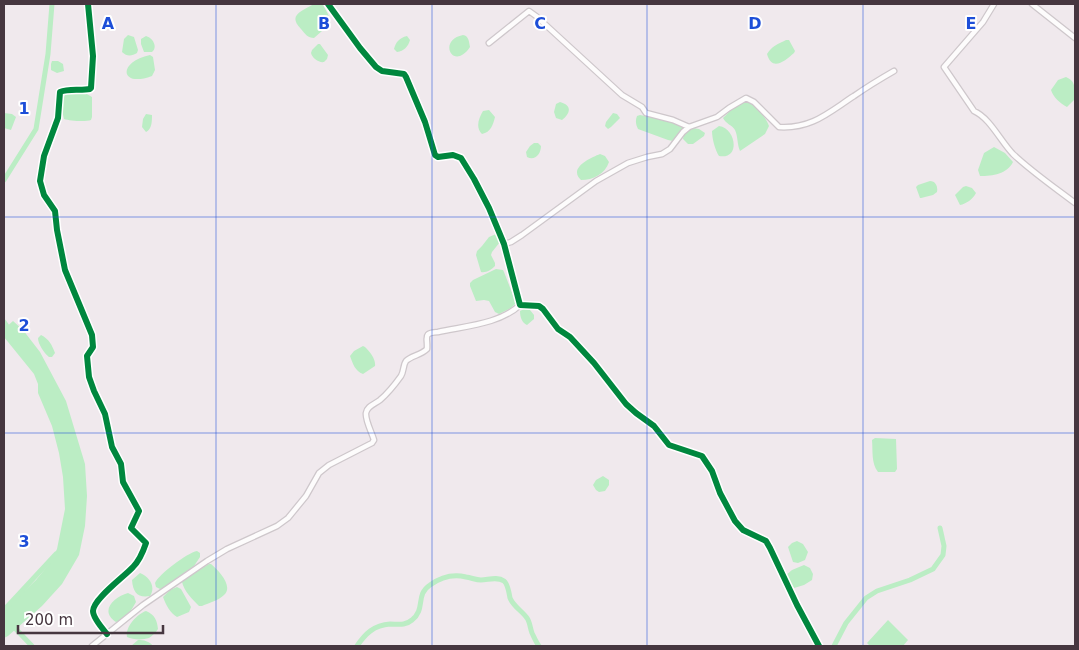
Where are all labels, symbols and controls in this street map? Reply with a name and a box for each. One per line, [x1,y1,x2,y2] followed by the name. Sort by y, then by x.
[102,14,115,33] text: A
[318,14,330,33] text: B
[534,14,546,33] text: C
[748,14,762,33] text: D
[966,14,976,33] text: E
[18,99,30,118] text: 1
[18,316,30,335] text: 2
[18,532,30,551] text: 3
[18,602,162,634] scale bar
[25,611,73,629] text: 200 m

